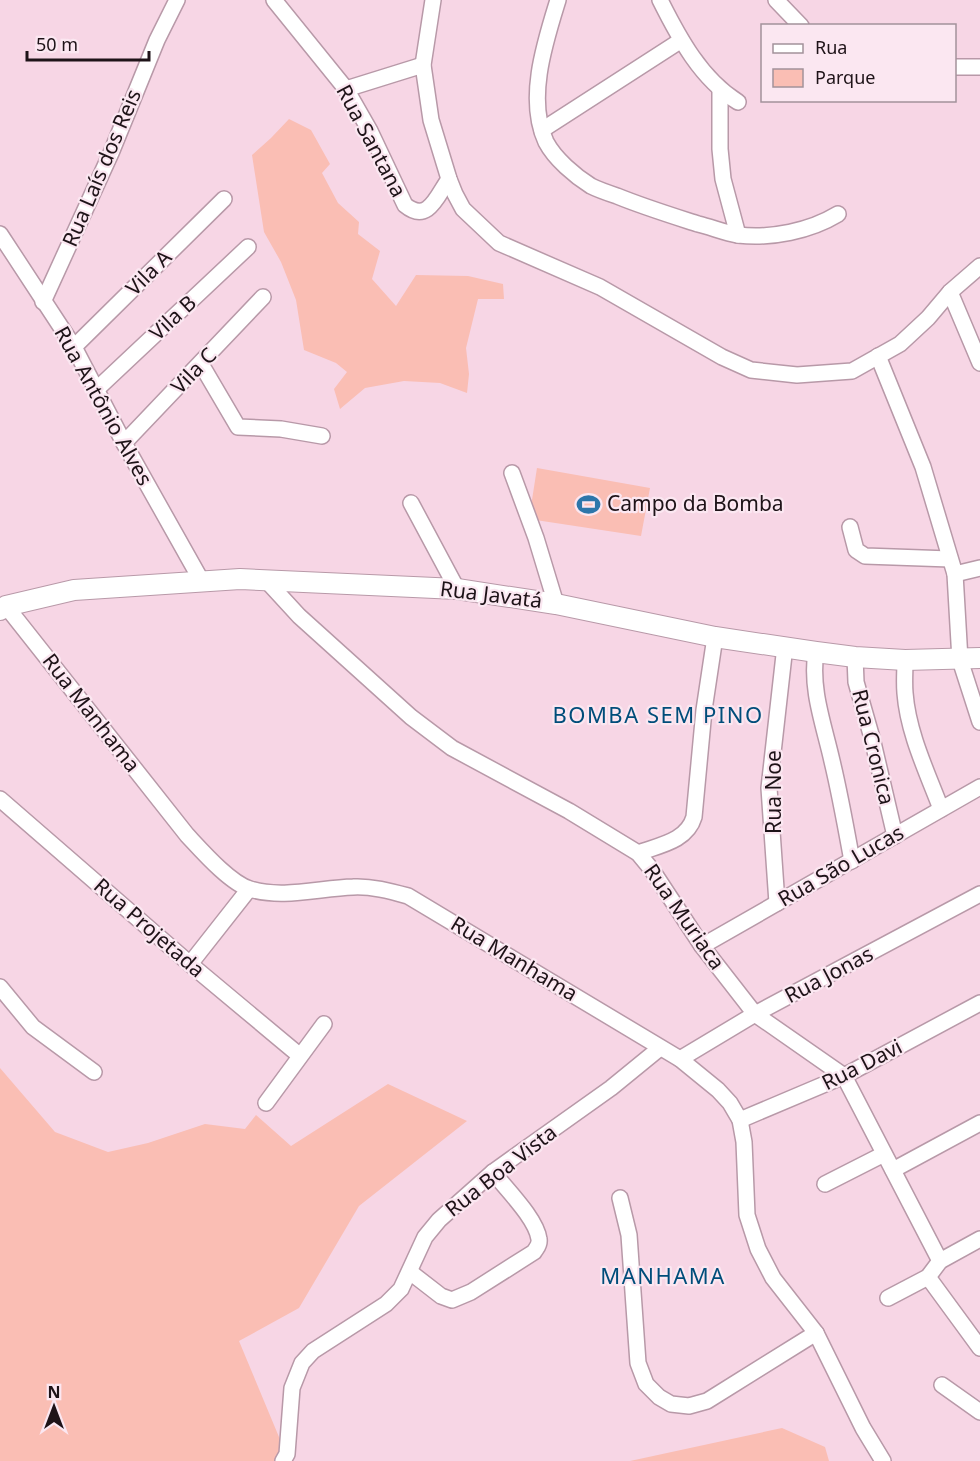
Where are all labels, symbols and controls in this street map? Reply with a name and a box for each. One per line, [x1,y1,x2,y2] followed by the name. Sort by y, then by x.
[27,24,148,62] scale bar
[761,24,956,102] legend
[36,32,78,56] text: 50 m
[815,35,847,59] text: Rua
[815,65,875,89] text: Parque
[330,79,413,202] street label: Rua Santana
[55,85,147,251] street label: Rua Laís dos Reis
[119,243,178,301] street label: Vila A
[143,289,202,346] street label: Vila B
[48,321,159,490] street label: Rua Antônio Alves
[164,341,222,399] street label: Vila C
[607,489,784,517] place label: Campo da Bomba
[576,491,602,517] sports icon: Campo da Bomba
[438,574,544,614] street label: Rua Javatá
[37,647,147,777] street label: Rua Manhama
[846,686,902,807] street label: Rua Cronica
[552,699,764,729] district label: BOMBA SEM PINO
[759,750,787,834] street label: Rua Noe
[773,818,908,912] street label: Rua São Lucas
[638,858,732,975] street label: Rua Muriaca
[88,871,211,983] street label: Rua Projetada
[446,909,583,1007] street label: Rua Manhama
[779,939,878,1009] street label: Rua Jonas
[817,1032,906,1096] street label: Rua Davi
[439,1118,562,1223] street label: Rua Boa Vista
[600,1260,726,1290] district label: MANHAMA
[24,1377,84,1437] north arrow
[47,1381,61,1403] text: N

